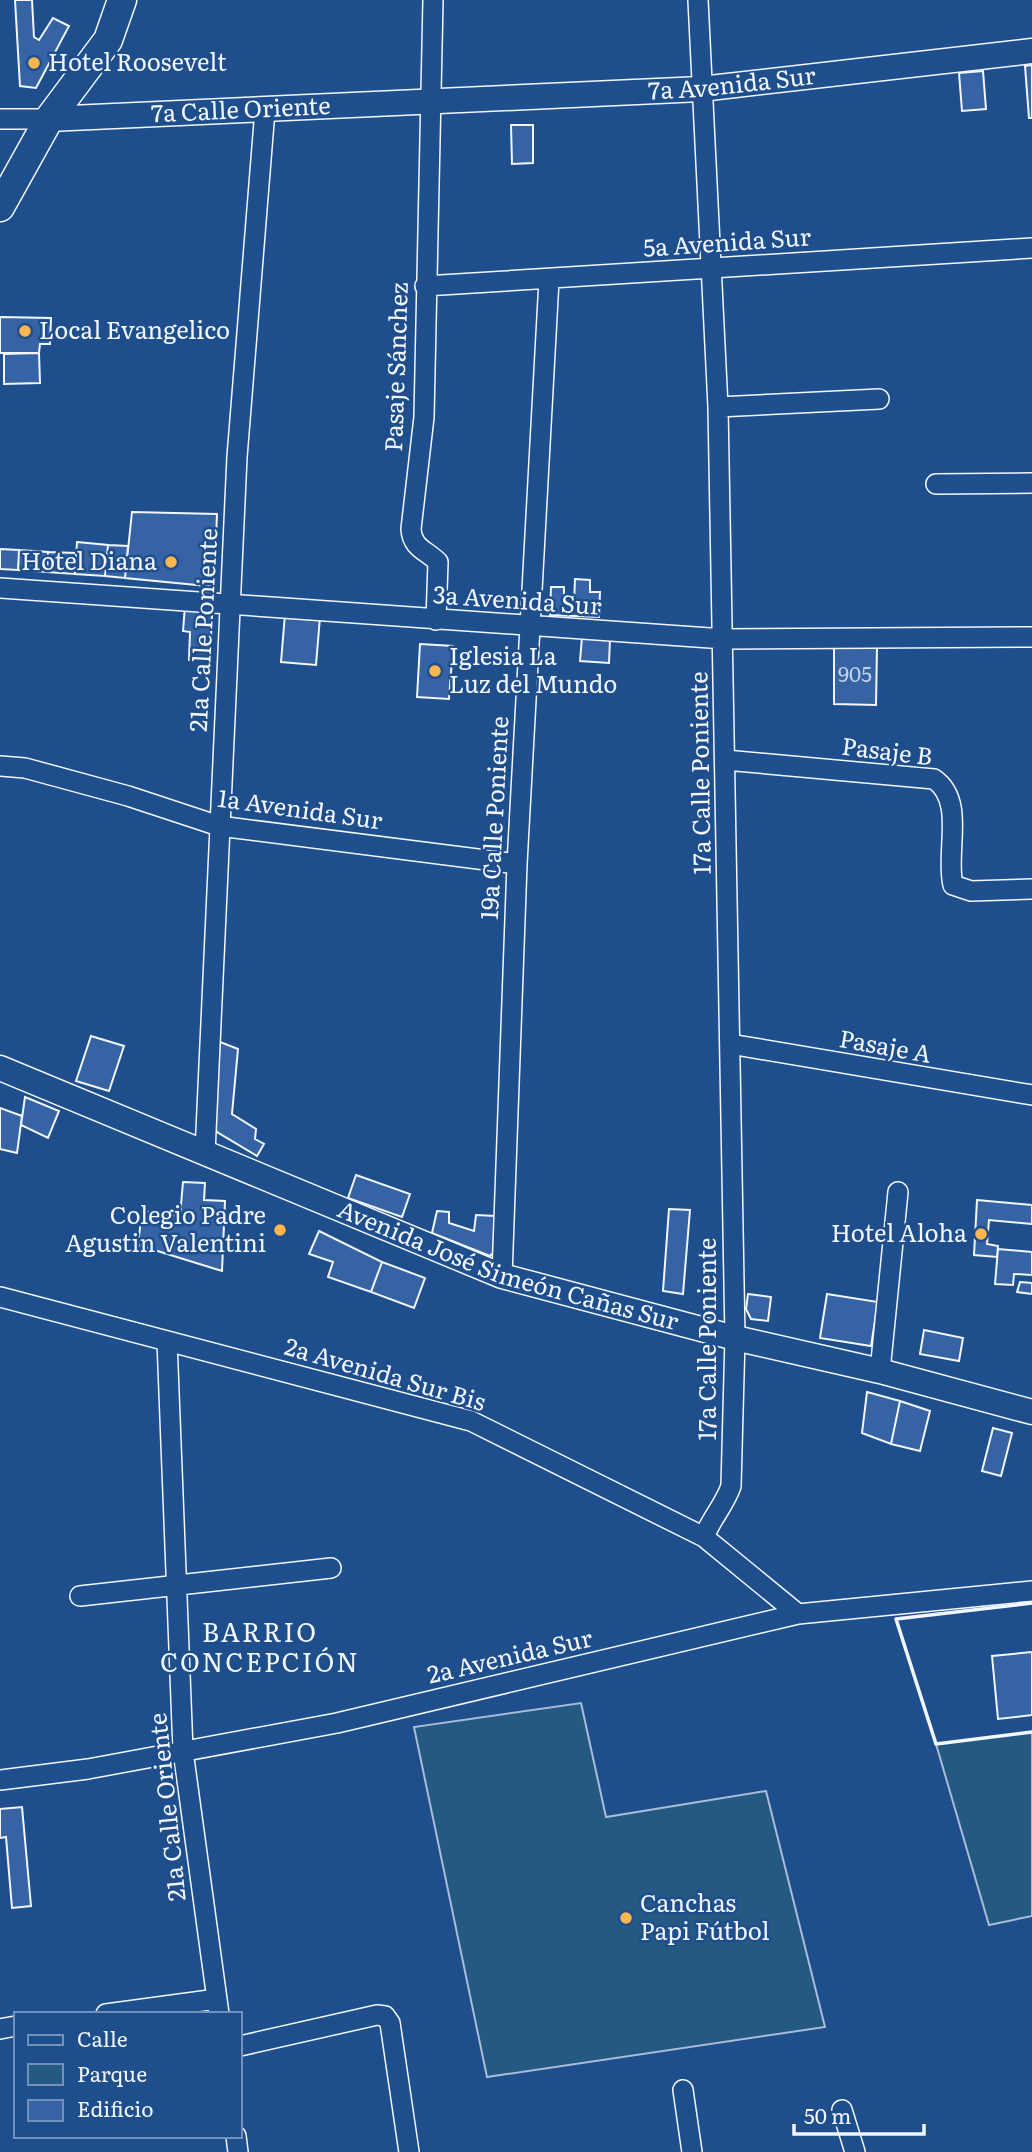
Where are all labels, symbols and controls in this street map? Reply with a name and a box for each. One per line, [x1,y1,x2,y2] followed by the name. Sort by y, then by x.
[48,43,227,78] place label: Hotel Roosevelt
[26,55,42,71] marker: Hotel Roosevelt
[647,56,818,106] street label: 7a Avenida Sur
[150,86,331,129] street label: 7a Calle Oriente
[642,217,813,264] street label: 5a Avenida Sur
[374,281,415,452] street label: Pasaje Sánchez
[39,311,230,346] place label: Local Evangelico
[17,323,33,339] marker: Local Evangelico
[179,527,224,733] street label: 21a Calle Poniente
[21,542,157,577] place label: Hotel Diana
[163,554,179,570] marker: Hotel Diana
[432,575,603,622] street label: 3a Avenida Sur
[449,637,617,700] place label: Iglesia La Luz del Mundo
[838,657,872,688] house number: 905
[427,663,443,679] marker: Iglesia La Luz del Mundo
[679,671,718,875] street label: 17a Calle Poniente
[470,715,515,921] street label: 19a Calle Poniente
[840,727,935,772] street label: Pasaje B
[216,779,386,836] street label: 1a Avenida Sur
[837,1019,935,1070] street label: Pasaje A
[333,1190,684,1337] street label: Avenida José Simeón Cañas Sur
[65,1196,266,1259] place label: Colegio Padre Agustin Valentini
[831,1214,967,1249] place label: Hotel Aloha
[272,1222,288,1238] marker: Colegio Padre Agustin Valentini
[973,1226,989,1242] marker: Hotel Aloha
[688,1237,723,1441] street label: 17a Calle Poniente
[281,1327,490,1418] street label: 2a Avenida Sur Bis
[160,1611,360,1680] district label: BARRIO CONCEPCIÓN
[424,1618,596,1691] street label: 2a Avenida Sur
[138,1711,193,1903] street label: 21a Calle Oriente
[640,1884,770,1947] place label: Canchas Papi Fútbol
[618,1910,634,1926] marker: Canchas Papi Fútbol
[14,2012,242,2138] legend
[77,2022,128,2053] text: Calle
[77,2057,147,2088] text: Parque
[77,2092,153,2123] text: Edificio
[794,2092,923,2136] scale bar
[804,2099,851,2130] text: 50 m

